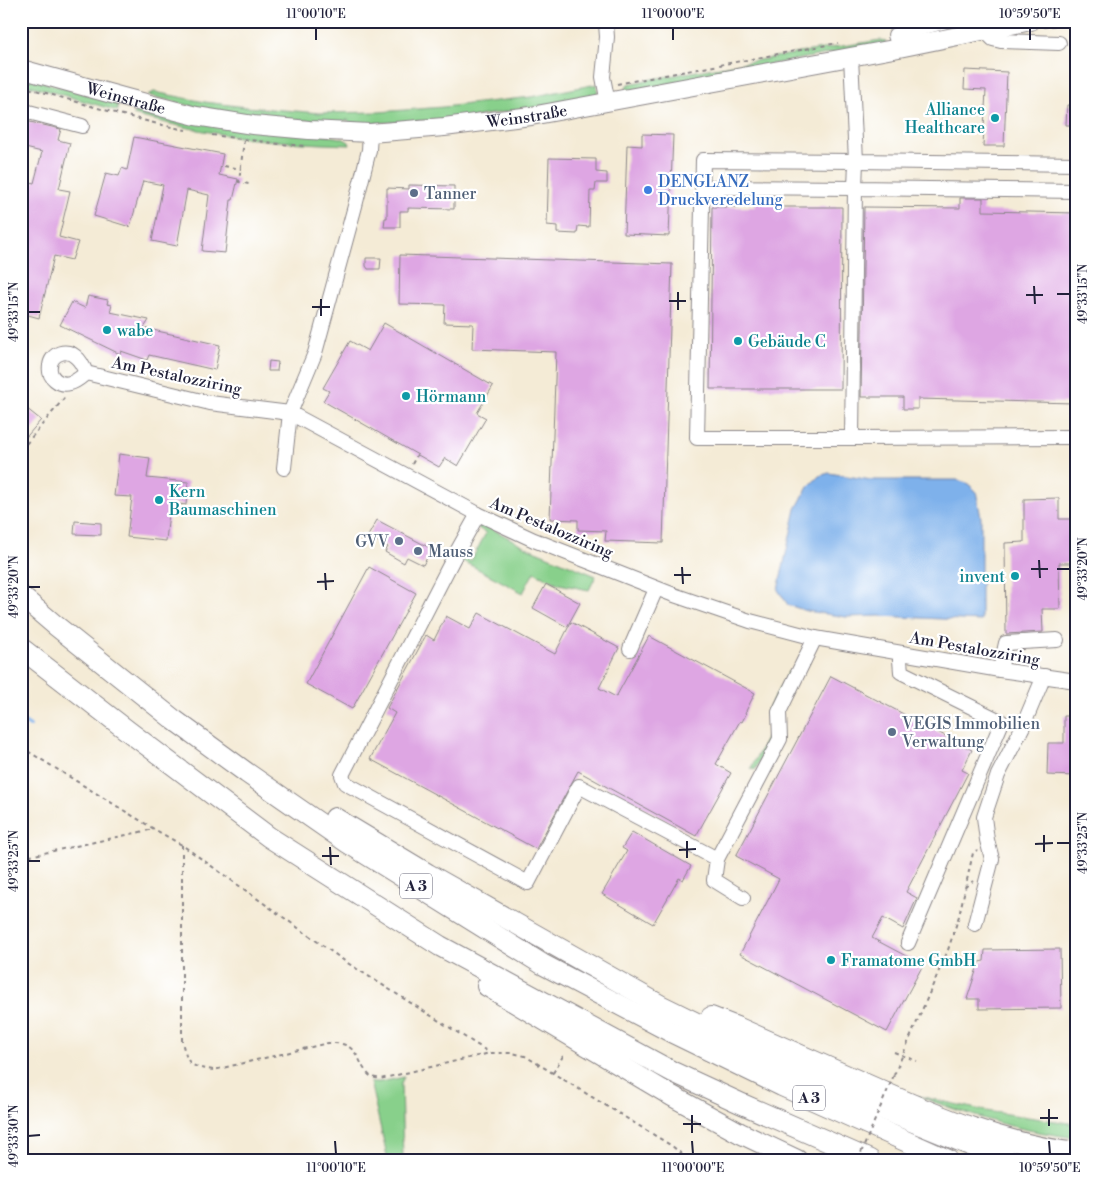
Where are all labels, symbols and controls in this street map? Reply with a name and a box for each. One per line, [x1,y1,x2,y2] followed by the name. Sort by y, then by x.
[286,7,346,22] text: 11°00'10"E
[642,7,704,22] text: 11°00'00"E
[999,7,1061,22] text: 10°59'50"E
[83,78,168,119] street label: Weinstraße
[905,100,985,138] place label: Alliance Healthcare
[484,101,569,133] street label: Weinstraße
[989,112,1001,124] marker: Alliance Healthcare
[658,172,784,210] place label: DENGLANZ Druckveredelung
[424,184,477,204] place label: Tanner
[642,184,654,196] marker: DENGLANZ Druckveredelung
[408,187,420,199] marker: Tanner
[1076,264,1091,324] text: 49°33'15"N
[7,282,22,342] text: 49°33'15"N
[116,321,153,341] place label: wabe
[101,324,113,336] marker: wabe
[748,332,826,352] place label: Gebäude C
[732,335,744,347] marker: Gebäude C
[109,352,244,400] street label: Am Pestalozziring
[416,387,487,407] place label: Hörmann
[400,390,412,402] marker: Hörmann
[168,482,277,520] place label: Kern Baumaschinen
[486,493,617,563] street label: Am Pestalozziring
[153,494,165,506] marker: Kern Baumaschinen
[355,532,390,552] place label: GVV
[393,535,405,547] marker: GVV
[1076,537,1091,601] text: 49°33'20"N
[428,542,473,562] place label: Mauss
[412,545,424,557] marker: Mauss
[7,555,22,619] text: 49°33'20"N
[959,567,1005,587] place label: invent
[1009,570,1021,582] marker: invent
[907,627,1042,670] street label: Am Pestalozziring
[901,714,1040,752] place label: VEGIS Immobilien Verwaltung
[886,726,898,738] marker: VEGIS Immobilien Verwaltung
[1076,812,1091,874] text: 49°33'25"N
[7,830,22,892] text: 49°33'25"N
[400,874,432,898] road number: A 3
[841,951,976,971] place label: Framatome GmbH
[825,954,837,966] marker: Framatome GmbH
[793,1086,825,1110] road number: A 3
[7,1104,22,1167] text: 49°33'30"N
[306,1161,366,1176] text: 11°00'10"E
[662,1161,724,1176] text: 11°00'00"E
[1019,1161,1081,1176] text: 10°59'50"E

